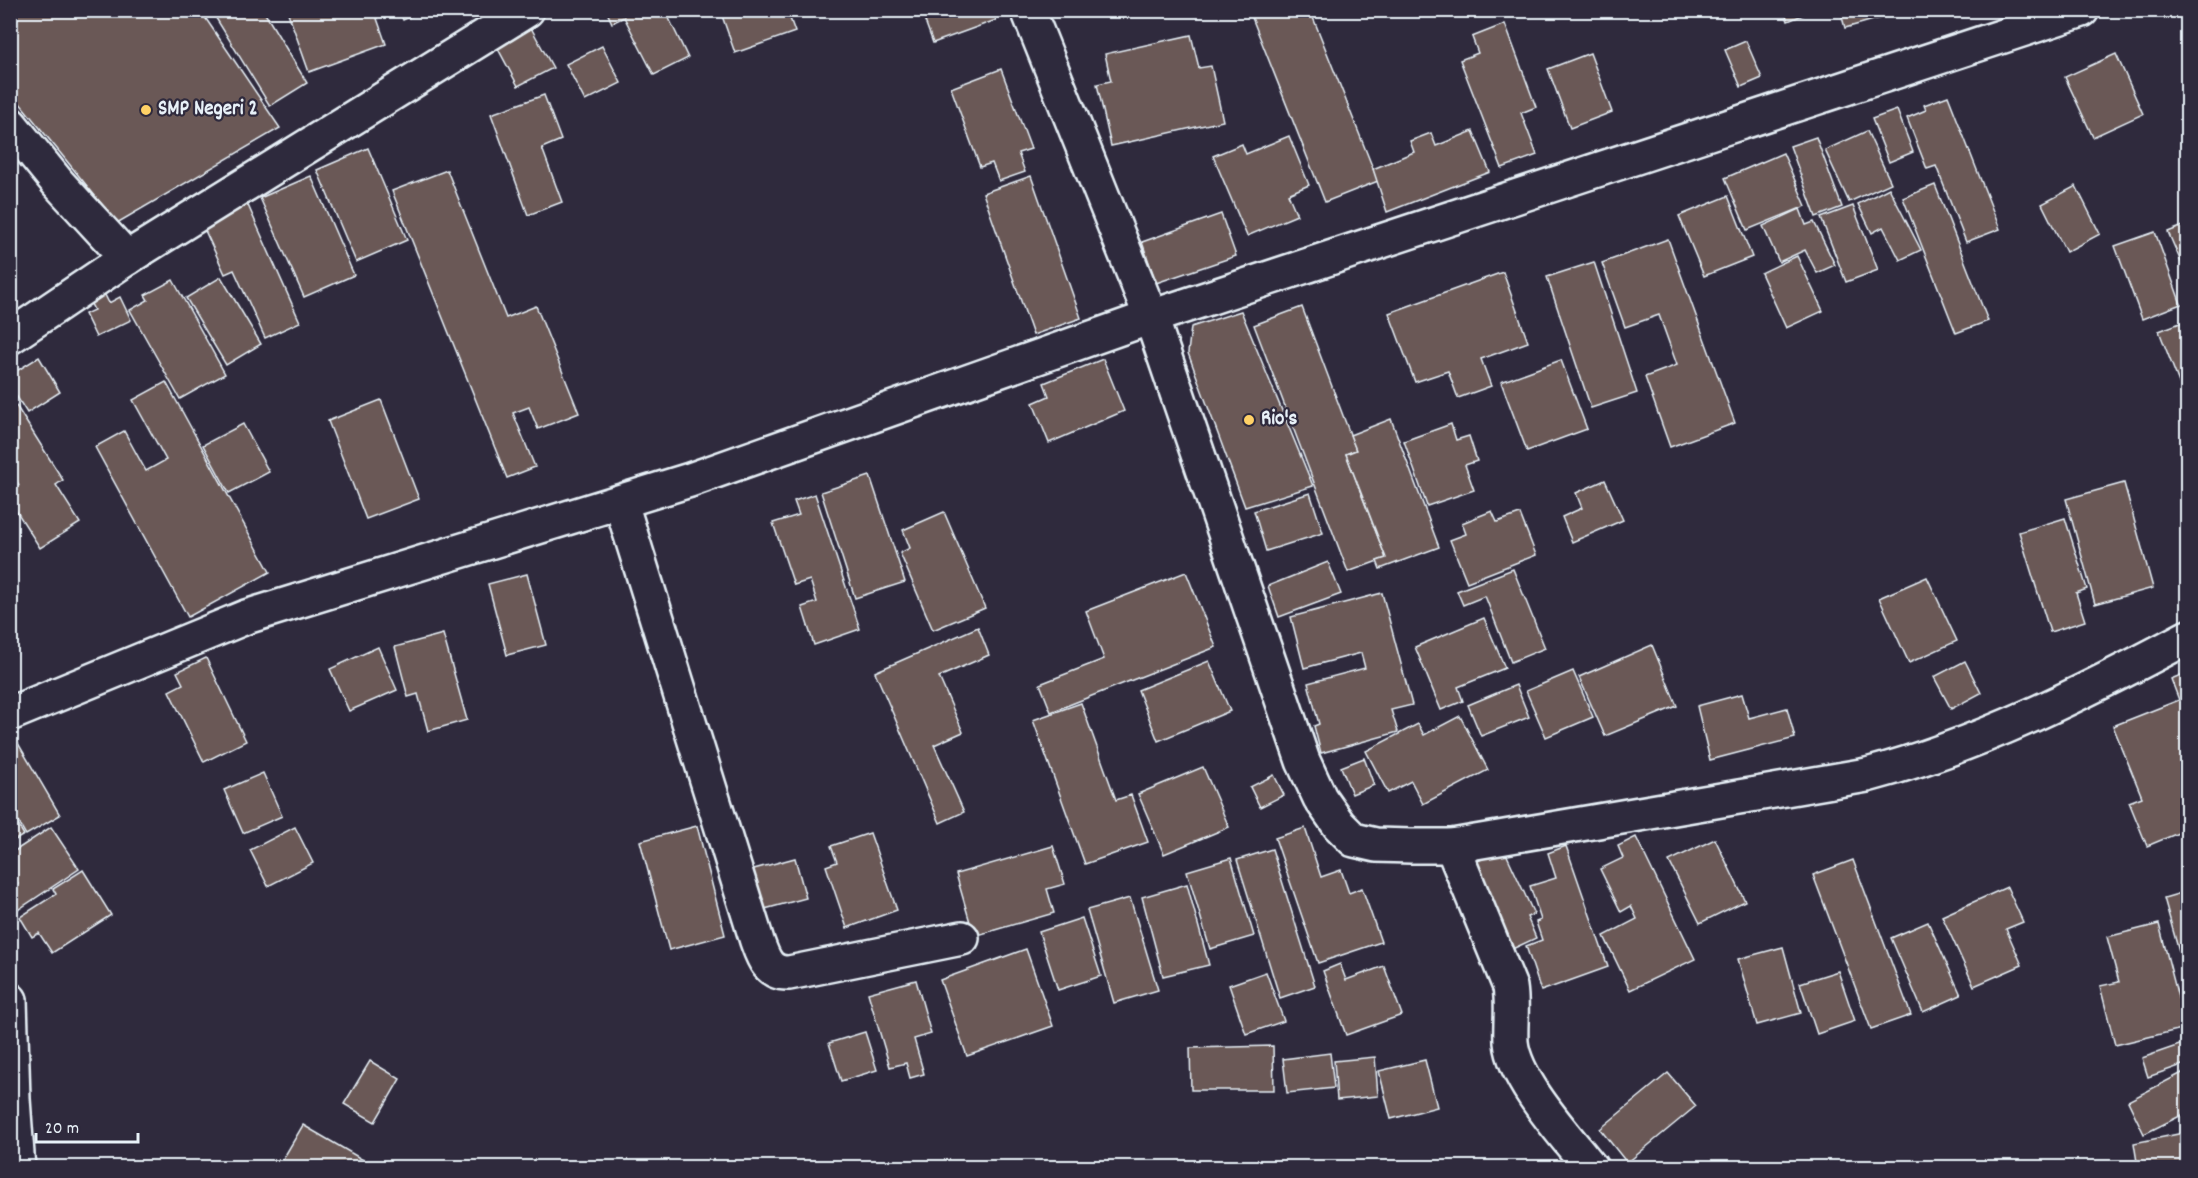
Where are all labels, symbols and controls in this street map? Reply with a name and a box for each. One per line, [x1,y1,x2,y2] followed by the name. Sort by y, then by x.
[158,95,258,125] place label: SMP Negeri 2
[139,103,153,117] marker: SMP Negeri 2
[1261,405,1298,435] place label: Rio's
[1242,413,1256,427] marker: Rio's
[36,1106,138,1144] scale bar
[45,1117,79,1142] text: 20 m

